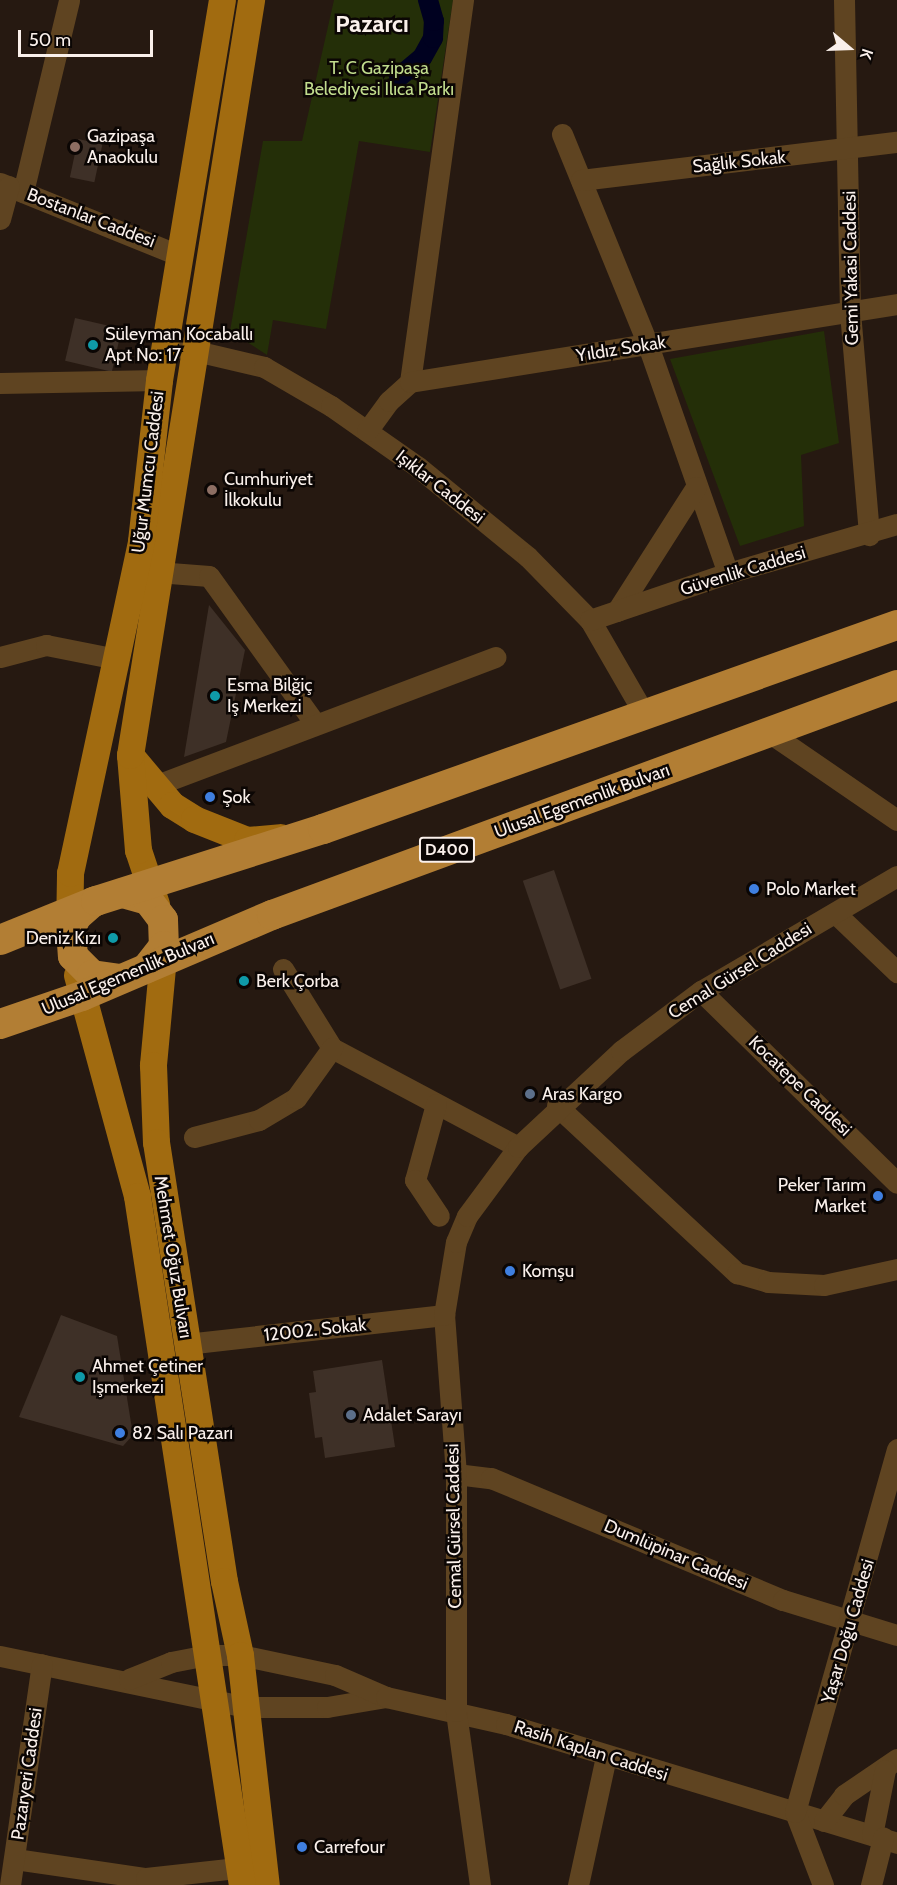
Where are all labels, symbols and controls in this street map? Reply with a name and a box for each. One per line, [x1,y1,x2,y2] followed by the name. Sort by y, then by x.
[335,10,409,38] district label: Pazarcı
[21,18,156,56] scale bar
[819,18,879,78] north arrow
[29,29,71,51] text: 50 m
[856,46,877,62] text: K
[304,58,454,100] park label: T. C Gazipaşa Belediyesi Ilıca Parkı
[87,126,158,168] place label: Gazipaşa Anaokulu
[68,140,82,154] marker: Gazipaşa Anaokulu
[691,146,787,178] street label: Sağlık Sokak
[24,184,158,252] street label: Bostanlar Caddesi
[839,191,863,345] street label: Gemi Yakasi Caddesi
[105,324,253,366] place label: Süleyman Kocaballı Apt No: 17
[575,331,667,367] street label: Yıldız Sokak
[86,338,100,352] marker: Süleyman Kocaballı Apt No: 17
[127,390,169,554] street label: Uğur Mumcu Caddesi
[391,446,489,528] street label: Işıklar Caddesi
[224,469,313,512] place label: Cumhuriyet İlkokulu
[205,483,219,497] marker: Cumhuriyet İlkokulu
[678,542,808,600] street label: Güvenlik Caddesi
[227,675,312,718] place label: Esma Bilğiç Iş Merkezi
[208,689,222,703] marker: Esma Bilğiç Iş Merkezi
[491,759,673,843] street label: Ulusal Egemenlik Bulvarı
[222,786,250,808] place label: Şok
[203,790,217,804] marker: Şok
[418,837,476,863] road number: D400
[766,878,856,900] place label: Polo Market
[747,882,761,896] marker: Polo Market
[664,918,816,1024] street label: Cemal Gürsel Caddesi
[26,927,101,949] place label: Deniz Kızı
[39,928,217,1020] street label: Ulusal Egemenlik Bulvarı
[106,931,120,945] marker: Deniz Kızı
[256,970,339,992] place label: Berk Çorba
[237,974,251,988] marker: Berk Çorba
[744,1031,856,1141] street label: Kocatepe Caddesi
[542,1083,622,1105] place label: Aras Kargo
[523,1087,537,1101] marker: Aras Kargo
[149,1174,197,1340] street label: Mehmet Oğuz Bulvarı
[778,1175,866,1218] place label: Peker Tarım Market
[871,1189,885,1203] marker: Peker Tarım Market
[522,1260,574,1282] place label: Komşu
[503,1264,517,1278] marker: Komşu
[263,1314,367,1346] street label: 12002. Sokak
[92,1356,203,1398] place label: Ahmet Çetiner Işmerkezi
[73,1370,87,1384] marker: Ahmet Çetiner Işmerkezi
[363,1404,462,1426] place label: Adalet Sarayı
[344,1408,358,1422] marker: Adalet Sarayı
[132,1422,233,1444] place label: 82 Salı Pazarı
[113,1426,127,1440] marker: 82 Salı Pazarı
[442,1443,466,1609] street label: Cemal Gürsel Caddesi
[601,1515,751,1595] street label: Dumlüpinar Caddesi
[817,1556,879,1706] street label: Yaşar Doğu Caddesi
[7,1706,47,1842] street label: Pazaryeri Caddesi
[511,1716,671,1786] street label: Rasih Kaplan Caddesi
[314,1836,385,1858] place label: Carrefour
[295,1840,309,1854] marker: Carrefour

